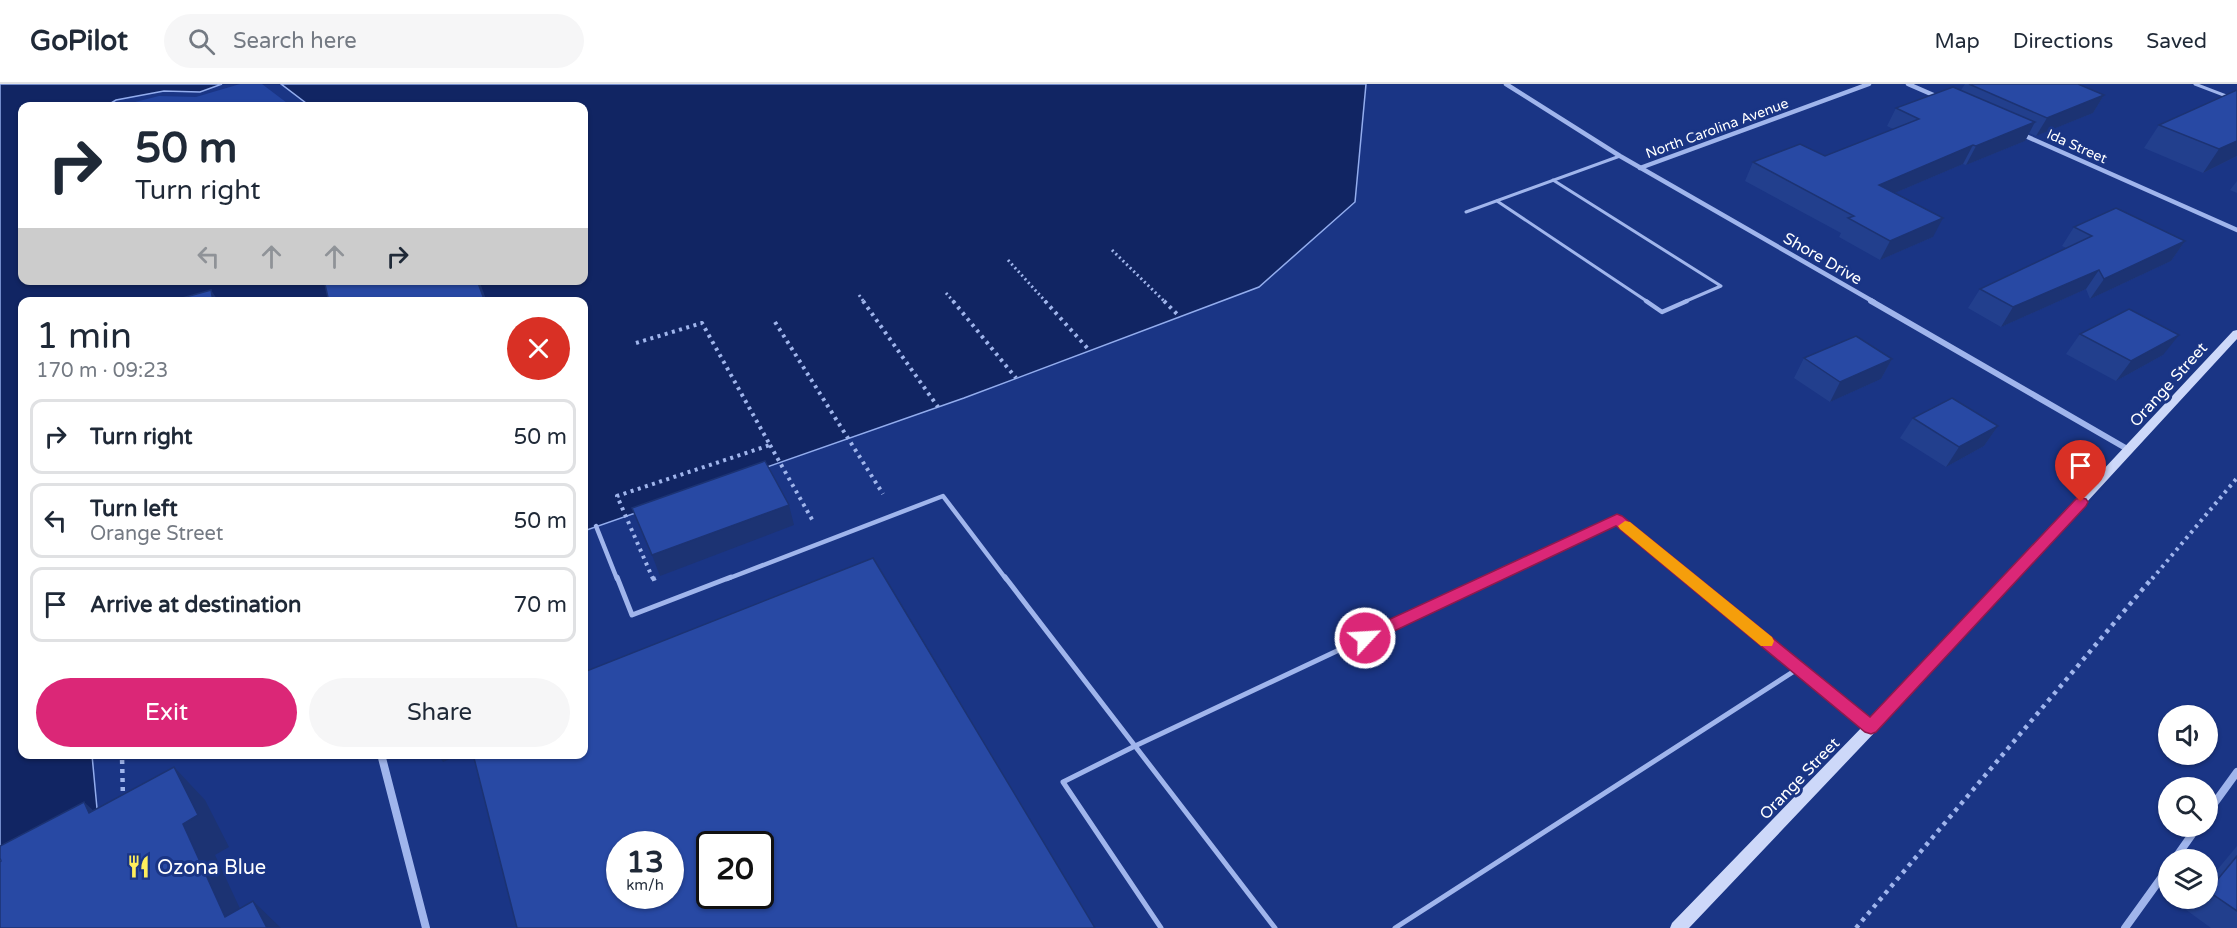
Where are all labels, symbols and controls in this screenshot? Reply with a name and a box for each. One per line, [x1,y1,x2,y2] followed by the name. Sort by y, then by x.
[164,14,584,68] search box
[30,24,128,58] text: GoPilot
[185,25,218,58] icon: search
[233,28,357,54] text: Search here
[1934,29,1980,54] text: Map
[2013,29,2113,54] text: Directions
[2146,29,2207,54] text: Saved
[1643,95,1791,162] street label: North Carolina Avenue
[135,123,237,174] text: 50 m
[36,126,114,204] icon: right
[2044,126,2110,168] street label: Ida Street
[135,174,261,207] text: Turn right
[1780,228,1865,289] street label: Shore Drive
[192,240,225,273] icon: left
[255,240,288,273] icon: ahead
[318,240,351,273] icon: ahead
[381,240,414,273] icon: right
[36,315,132,358] text: 1 min
[507,317,570,380] button: close
[2126,338,2212,431] street label: Orange Street
[36,359,168,383] text: 170 m · 09:23
[39,420,72,453] icon: right
[90,424,192,450] text: Turn right
[513,424,567,450] text: 50 m
[2055,440,2106,502] pin
[2064,449,2097,482] icon: arrive
[90,496,178,522] text: Turn left
[39,504,72,537] icon: left
[513,508,567,534] text: 50 m
[90,522,223,546] text: Orange Street
[39,588,72,621] icon: arrive
[90,592,301,618] text: Arrive at destination
[513,592,567,618] text: 70 m
[1333,606,1397,670] position arrow
[36,678,297,747] button: Exit
[309,678,570,747] button: Share
[2158,705,2218,909] map controls
[2158,705,2218,765] button: sound
[1755,733,1844,824] street label: Orange Street
[2158,777,2218,837] button: search
[696,831,774,909] speed limit sign: 20
[626,844,664,881] text: 13
[2158,849,2218,909] button: layers
[126,854,152,880] restaurant icon: Ozona Blue
[157,856,266,880] place label: Ozona Blue
[626,876,664,894] text: km/h

